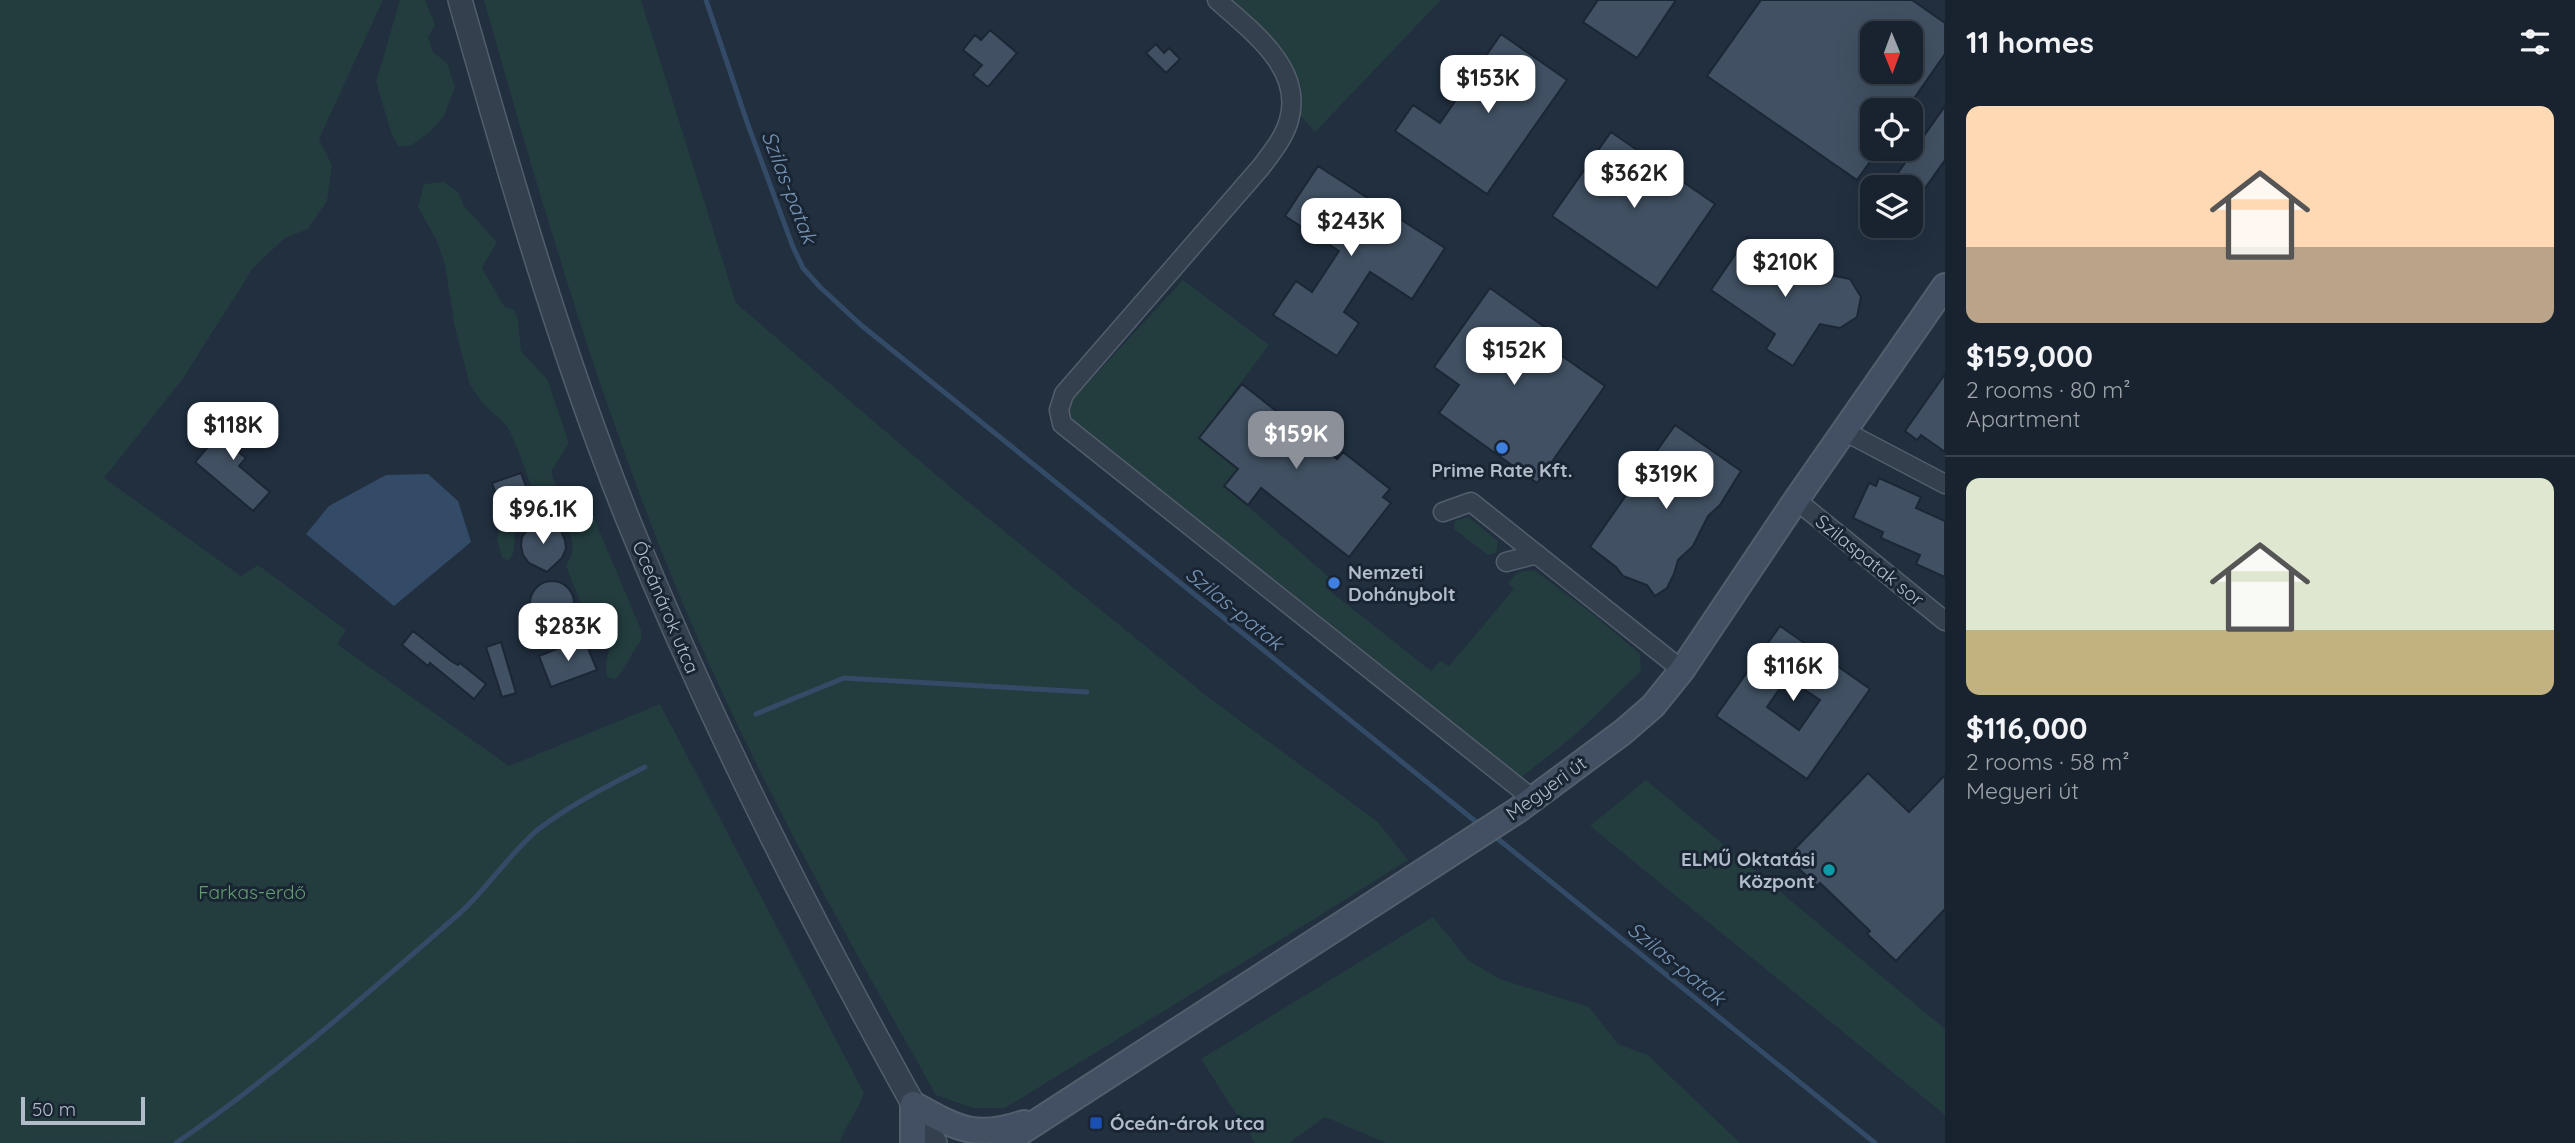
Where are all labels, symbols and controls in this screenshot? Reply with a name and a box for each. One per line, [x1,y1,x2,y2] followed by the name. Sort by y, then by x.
[1860,21,1923,84] north arrow
[1860,21,1923,238] map controls
[1966,23,2094,61] text: 11 homes
[2516,23,2554,61] icon: filters
[1439,55,1537,115] pin: $153K
[1456,63,1520,92] text: $153K
[1860,98,1923,161] button: locate
[757,127,824,249] water label: Szilas-patak
[1585,150,1683,210] pin: $362K
[2197,152,2323,278] icon: home
[1601,158,1667,187] text: $362K
[1860,175,1923,238] button: layers
[1302,198,1400,258] pin: $243K
[1317,206,1385,235] text: $243K
[1736,240,1834,299] pin: $210K
[1753,247,1817,276] text: $210K
[1465,328,1563,387] pin: $152K
[1482,335,1546,364] text: $152K
[1966,337,2093,375] text: $159,000
[1966,375,2131,404] text: 2 rooms · 80 m²
[184,402,282,462] pin: $118K
[1966,404,2080,433] text: Apartment
[203,410,263,439] text: $118K
[1247,412,1345,471] pin: $159K
[1264,419,1328,448] text: $159K
[1494,440,1510,456] marker: Prime Rate Kft.
[1617,452,1715,511] pin: $319K
[1432,458,1572,482] place label: Prime Rate Kft.
[1634,459,1698,488] text: $319K
[486,486,600,546] pin: $96.1K
[509,494,577,523] text: $96.1K
[1811,509,1930,612] street label: Szilaspatak sor
[2197,524,2323,650] icon: home
[627,537,705,677] street label: Óceánárok utca
[1348,560,1456,606] place label: Nemzeti Dohánybolt
[1181,561,1291,656] water label: Szilas-patak
[1326,575,1342,591] marker: Nemzeti Dohánybolt
[519,604,617,663] pin: $283K
[535,611,601,640] text: $283K
[1744,644,1842,703] pin: $116K
[1763,651,1823,680] text: $116K
[1966,709,2087,747] text: $116,000
[1966,747,2129,776] text: 2 rooms · 58 m²
[1501,751,1591,825] street label: Megyeri út
[1966,776,2079,805] text: Megyeri út
[1681,847,1815,893] place label: ELMŰ Oktatási Központ
[1821,862,1837,878] marker: ELMŰ Oktatási Központ
[198,880,306,904] park label: Farkas-erdő
[1623,916,1733,1011] water label: Szilas-patak
[21,1094,145,1126] scale bar
[32,1097,76,1121] text: 50 m
[1110,1111,1265,1135] place label: Óceán-árok utca
[1088,1115,1104,1131] marker: Óceán-árok utca

